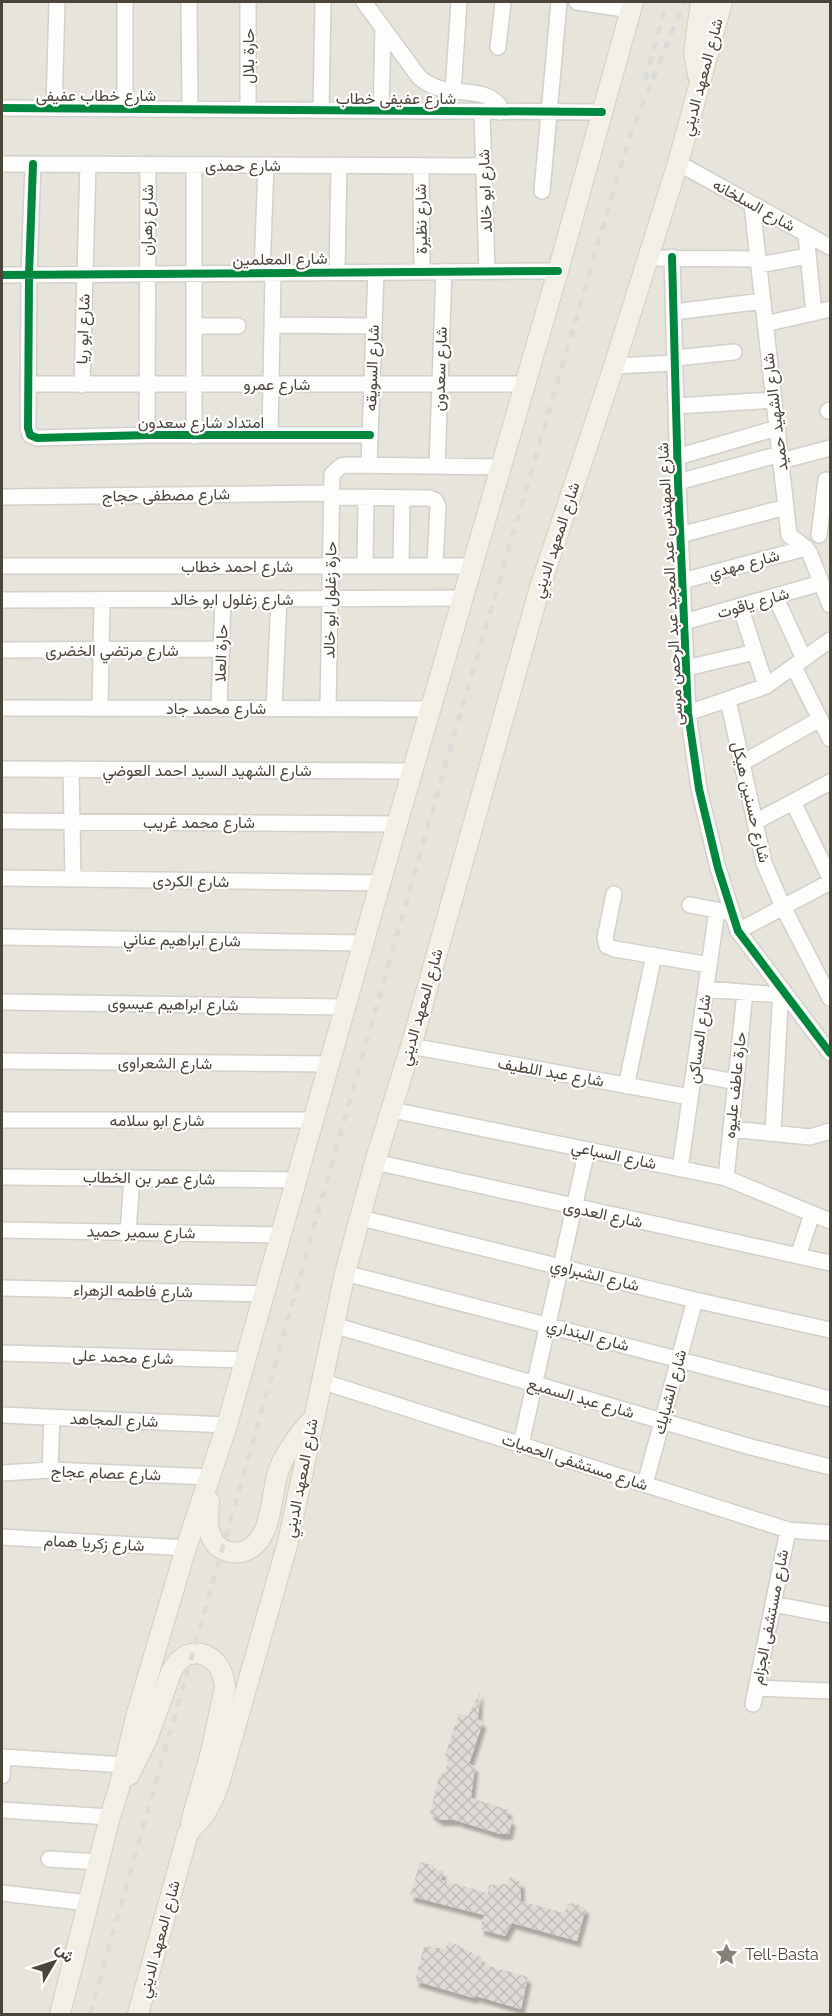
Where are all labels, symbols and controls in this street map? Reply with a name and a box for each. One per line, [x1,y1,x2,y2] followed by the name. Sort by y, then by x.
[677,16,731,139] street label: شارع المعهد الديني
[239,28,259,84] street label: حارة بلال
[36,86,156,107] street label: شارع خطاب عفيفى
[336,89,456,110] street label: شارع عفيفى خطاب
[474,149,498,233] street label: شارع ابو خالد
[205,156,281,177] street label: شارع حمدى
[709,175,798,237] street label: شارع السلخانه
[137,184,159,256] street label: شارع زهران
[411,184,433,254] street label: شارع نظيرة
[232,249,328,271] street label: شارع المعلمين
[72,293,96,365] street label: شارع ابو ريا
[361,324,385,412] street label: شارع السويقه
[429,326,453,412] street label: شارع سعدون
[758,352,794,472] street label: شارع الشهيد حميد
[244,375,310,396] street label: شارع عمرو
[138,413,264,434] street label: امتداد شارع سعدون
[653,442,689,726] street label: شارع المهندس عبد المجيد عبد الرحمن مرسى
[528,479,588,602] street label: شارع المعهد الديني
[102,484,230,508] street label: شارع مصطفى حجاج
[319,541,342,659] street label: حارة زغلول ابو خالد
[706,545,783,586] street label: شارع مهدي
[181,557,293,578] street label: شارع احمد خطاب
[715,584,792,624] street label: شارع ياقوت
[171,590,294,611] street label: شارع زغلول ابو خالد
[210,624,233,682] street label: حارة العلا
[45,641,179,664] street label: شارع مرتضي الخضرى
[166,699,266,720] street label: شارع محمد جاد
[726,740,774,865] street label: شارع حسنين هيكل
[102,761,312,784] street label: شارع الشهيد السيد احمد العوضي
[143,813,255,834] street label: شارع محمد غريب
[152,871,229,893] street label: شارع الكردى
[123,929,241,955] street label: شارع ابراهيم عناني
[395,946,451,1069] street label: شارع المعهد الديني
[107,993,239,1017] street label: شارع ابراهيم عيسوى
[683,993,717,1085] street label: شارع المساكن
[720,1030,751,1139] street label: حارة عاطف عليوه
[118,1053,212,1075] street label: شارع الشعراوى
[496,1053,606,1093] street label: شارع عبد اللطيف
[110,1111,204,1132] street label: شارع ابو سلامه
[569,1137,658,1177] street label: شارع السباعي
[83,1167,215,1191] street label: شارع عمر بن الخطاب
[561,1196,644,1234] street label: شارع العدوى
[86,1222,196,1244] street label: شارع سمير حميد
[548,1255,641,1299] street label: شارع الشبراوي
[73,1280,193,1304] street label: شارع فاطمه الزهراء
[544,1315,631,1359] street label: شارع البنداري
[72,1346,174,1370] street label: شارع محمد على
[650,1347,692,1437] street label: شارع الشبايك
[525,1374,637,1424] street label: شارع عبد السميع
[69,1409,159,1433] street label: شارع المجاهد
[280,1417,326,1540] street label: شارع المعهد الديني
[499,1429,650,1496] street label: شارع مستشفى الحميات
[50,1462,161,1486] street label: شارع عصام عجاج
[43,1531,145,1557] street label: شارع زكريا همام
[748,1548,794,1687] street label: شارع مستشفى الجزام
[134,1878,188,2001] street label: شارع المعهد الديني
[24,1932,84,1992] north arrow
[52,1939,79,1966] text: ش
[714,1941,740,1967] place icon: Tell-Basta
[745,1945,819,1964] place label: Tell-Basta

